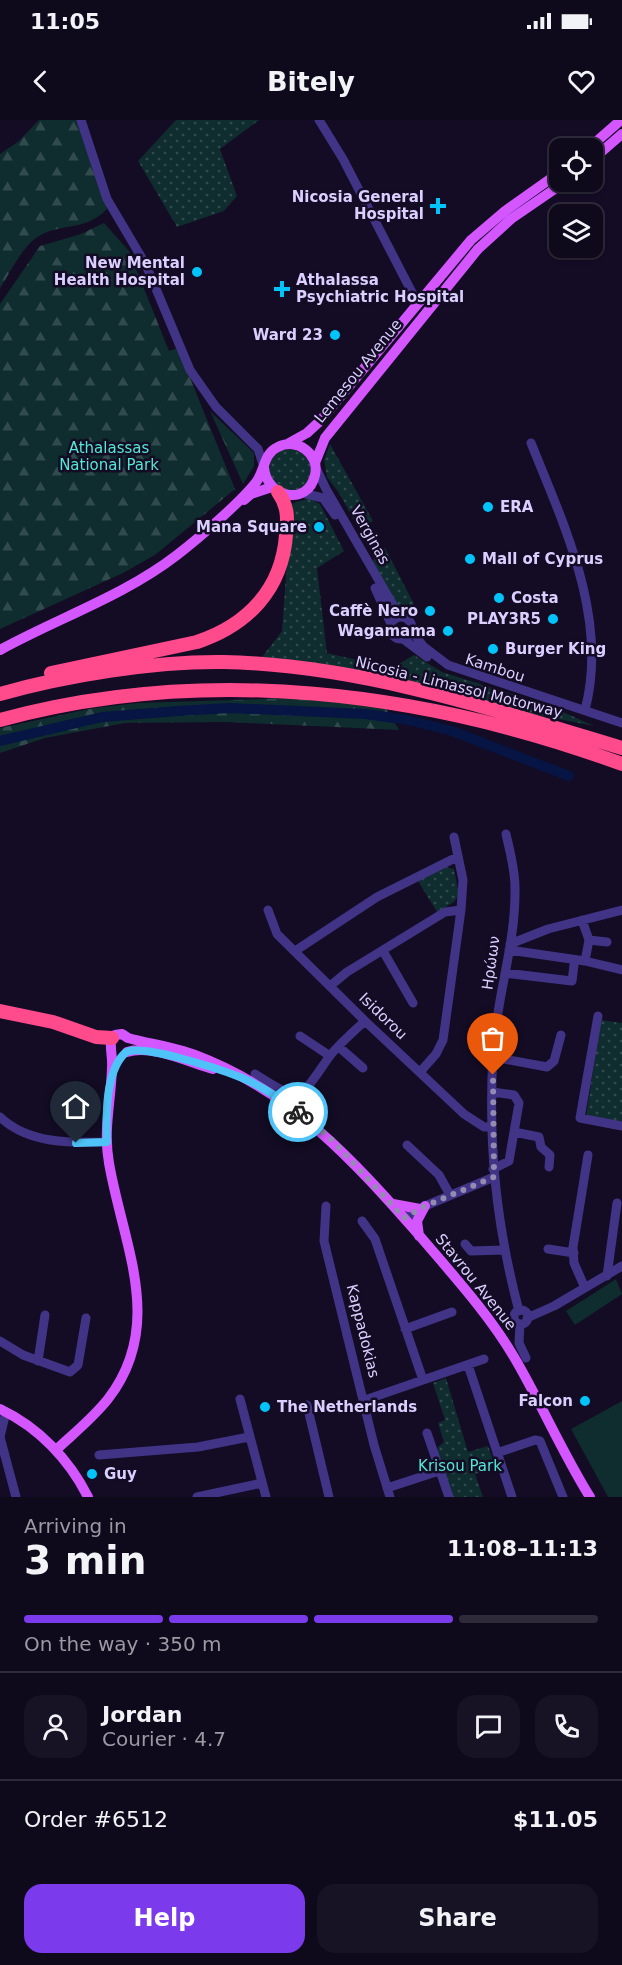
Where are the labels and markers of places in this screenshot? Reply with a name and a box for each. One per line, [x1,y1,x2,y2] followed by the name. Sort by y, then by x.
[292,188,424,223] place label: Nicosia General Hospital
[429,197,447,215] marker: Nicosia General Hospital
[54,254,185,289] place label: New Mental Health Hospital
[190,265,204,279] marker: New Mental Health Hospital
[296,271,464,306] place label: Athalassa Psychiatric Hospital
[273,280,291,298] marker: Athalassa Psychiatric Hospital
[253,326,323,344] place label: Ward 23
[328,328,342,342] marker: Ward 23
[500,498,534,516] place label: ERA
[481,500,495,514] marker: ERA
[196,518,307,536] place label: Mana Square
[312,520,326,534] marker: Mana Square
[482,550,603,568] place label: Mall of Cyprus
[463,552,477,566] marker: Mall of Cyprus
[511,589,559,607] place label: Costa
[492,591,506,605] marker: Costa
[329,602,418,620] place label: Caffè Nero
[423,604,437,618] marker: Caffè Nero
[467,610,541,628] place label: PLAY3R5
[546,612,560,626] marker: PLAY3R5
[338,622,436,640] place label: Wagamama
[441,624,455,638] marker: Wagamama
[505,640,606,658] place label: Burger King
[486,642,500,656] marker: Burger King
[467,1013,518,1075] pin
[50,1081,101,1143] pin
[518,1392,573,1410] place label: Falcon
[578,1394,592,1408] marker: Falcon
[277,1398,417,1416] place label: The Netherlands
[258,1400,272,1414] marker: The Netherlands
[104,1465,137,1483] place label: Guy
[85,1467,99,1481] marker: Guy

